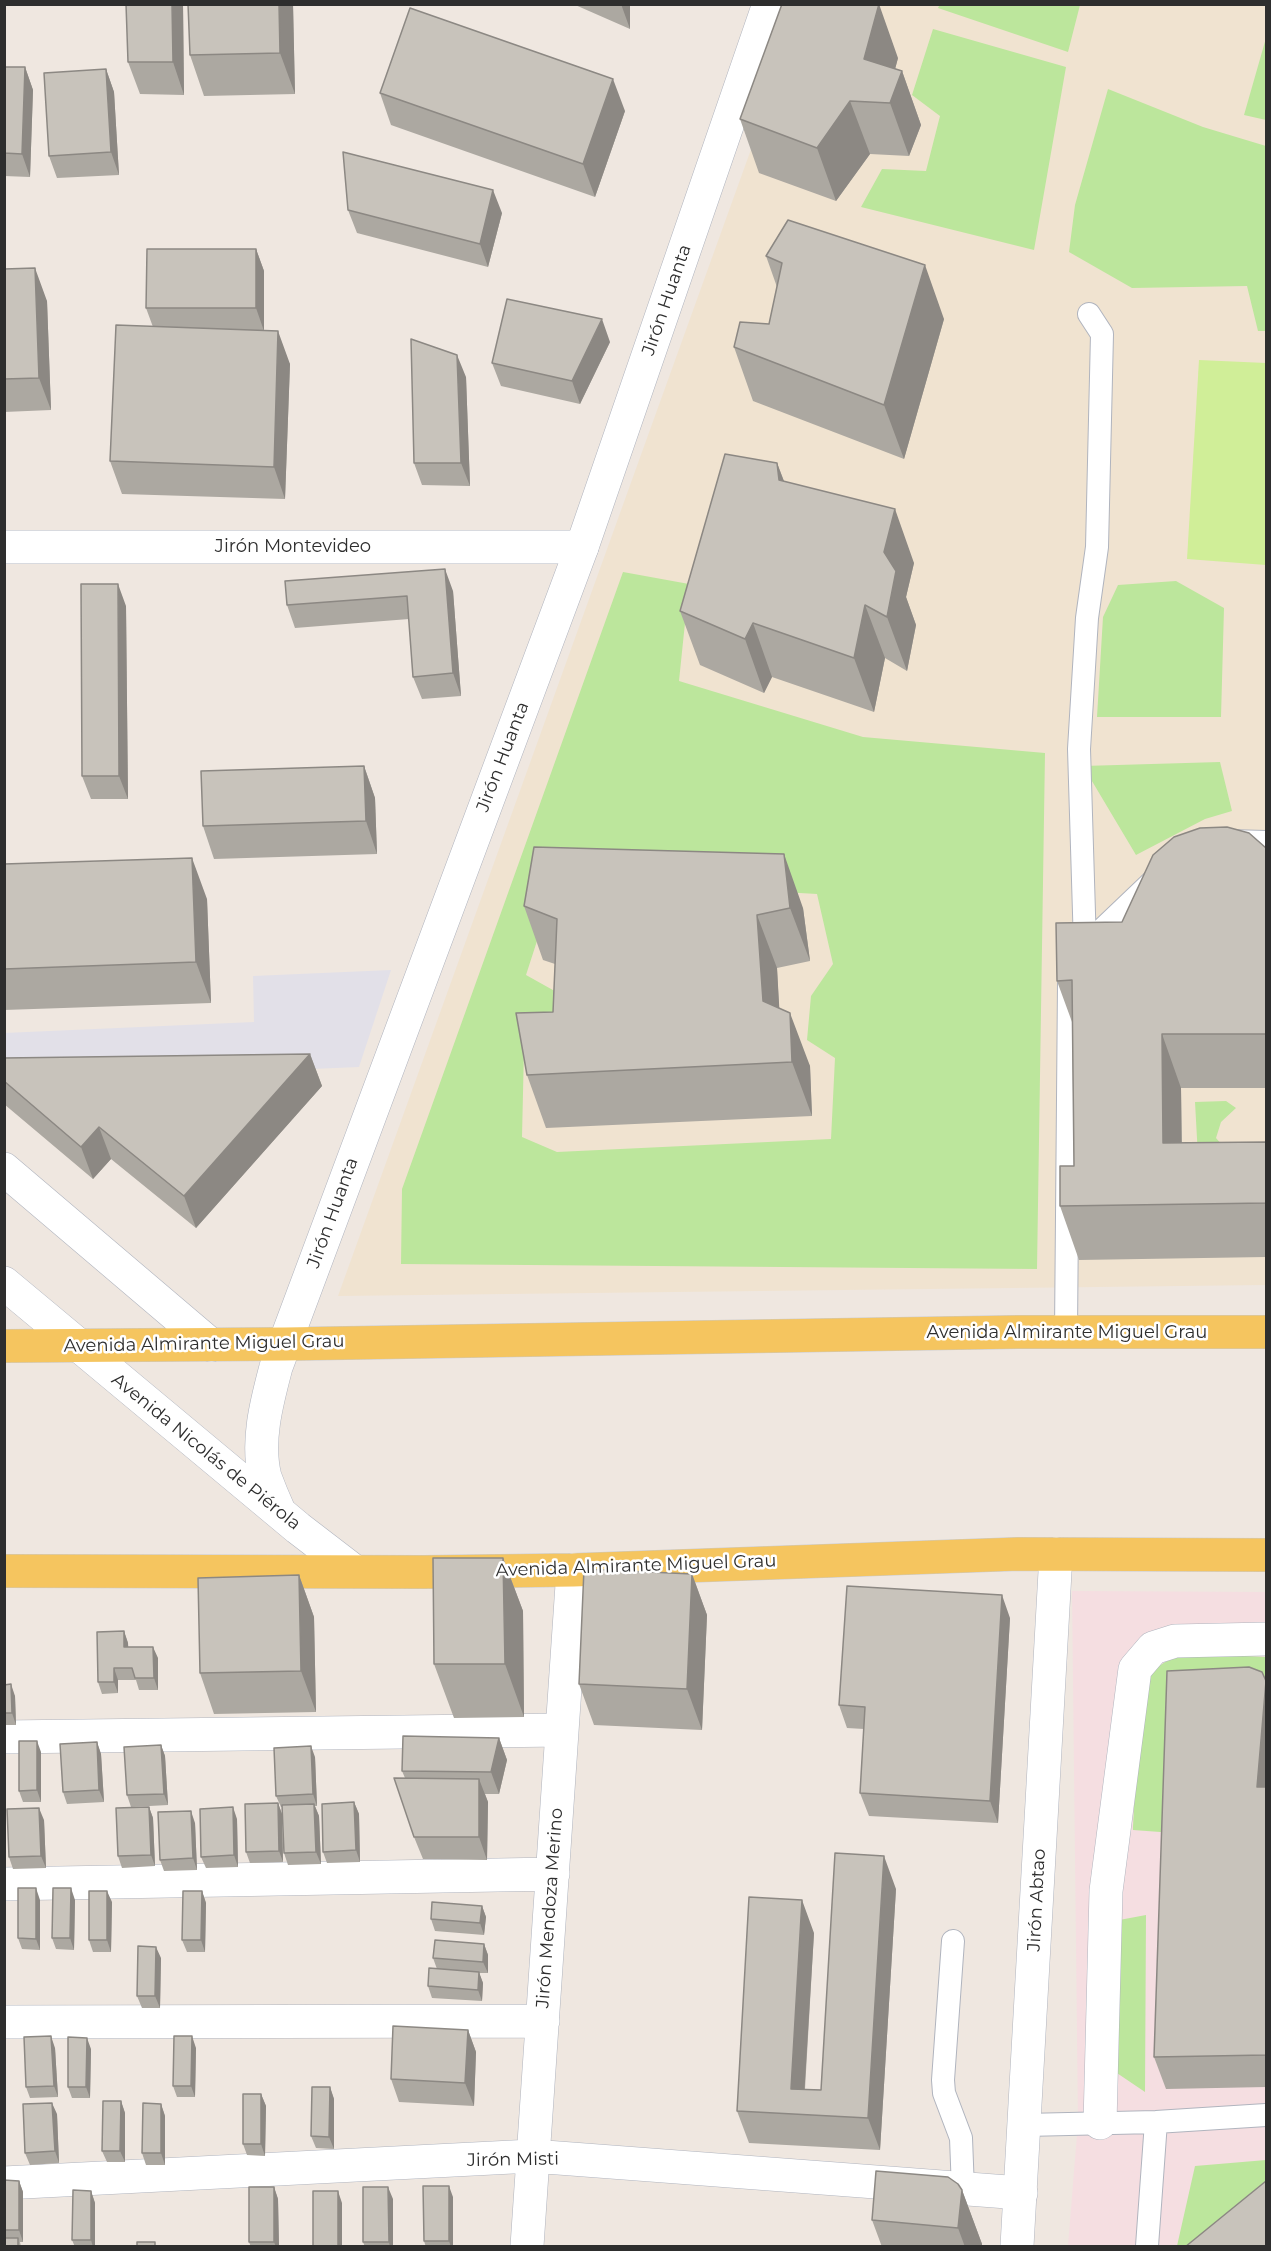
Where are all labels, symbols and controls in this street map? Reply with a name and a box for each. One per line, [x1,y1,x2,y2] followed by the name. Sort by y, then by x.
[638,242,696,358] street label: Jirón Huanta
[215,536,371,558] street label: Jirón Montevideo
[472,699,534,815] street label: Jirón Huanta
[303,1155,363,1271] street label: Jirón Huanta
[927,1322,1207,1344] street label: Avenida Almirante Miguel Grau
[63,1331,345,1357] street label: Avenida Almirante Miguel Grau
[107,1369,305,1535] street label: Avenida Nicolás de Piérola
[495,1550,777,1582] street label: Avenida Almirante Miguel Grau
[532,1807,568,2009] street label: Jirón Mendoza Merino
[1024,1848,1050,1952] street label: Jirón Abtao
[467,2148,559,2172] street label: Jirón Misti

